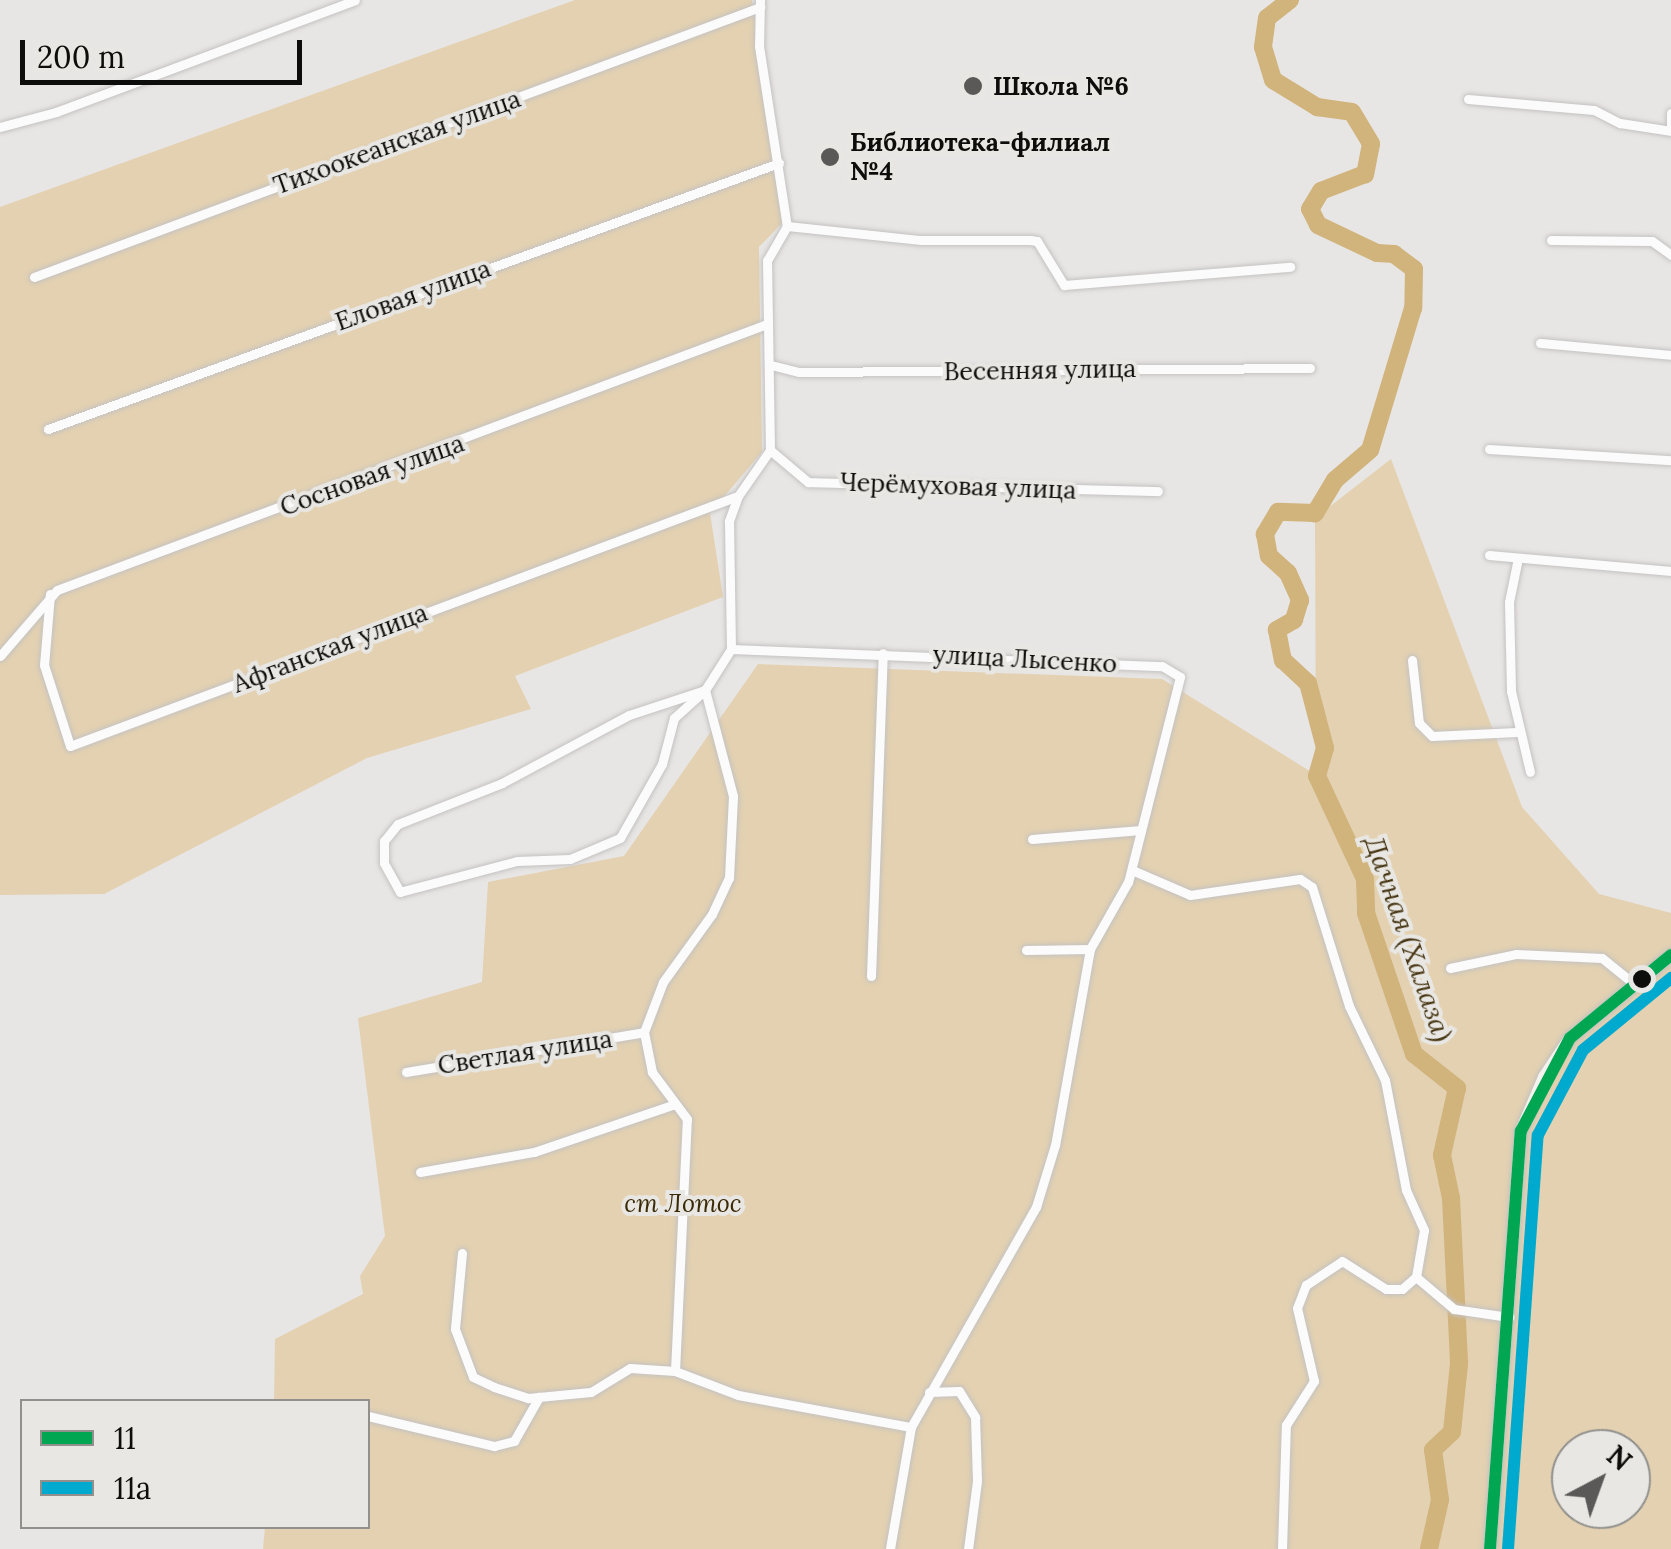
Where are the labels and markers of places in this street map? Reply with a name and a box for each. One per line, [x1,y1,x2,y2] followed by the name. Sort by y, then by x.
[993,71,1129,101] place label: Школа №6
[962,75,984,97] marker: Школа №6
[850,128,1110,187] place label: Библиотека-филиал №4
[819,146,841,168] marker: Библиотека-филиал №4
[1632,969,1652,989] unlabelled marker

